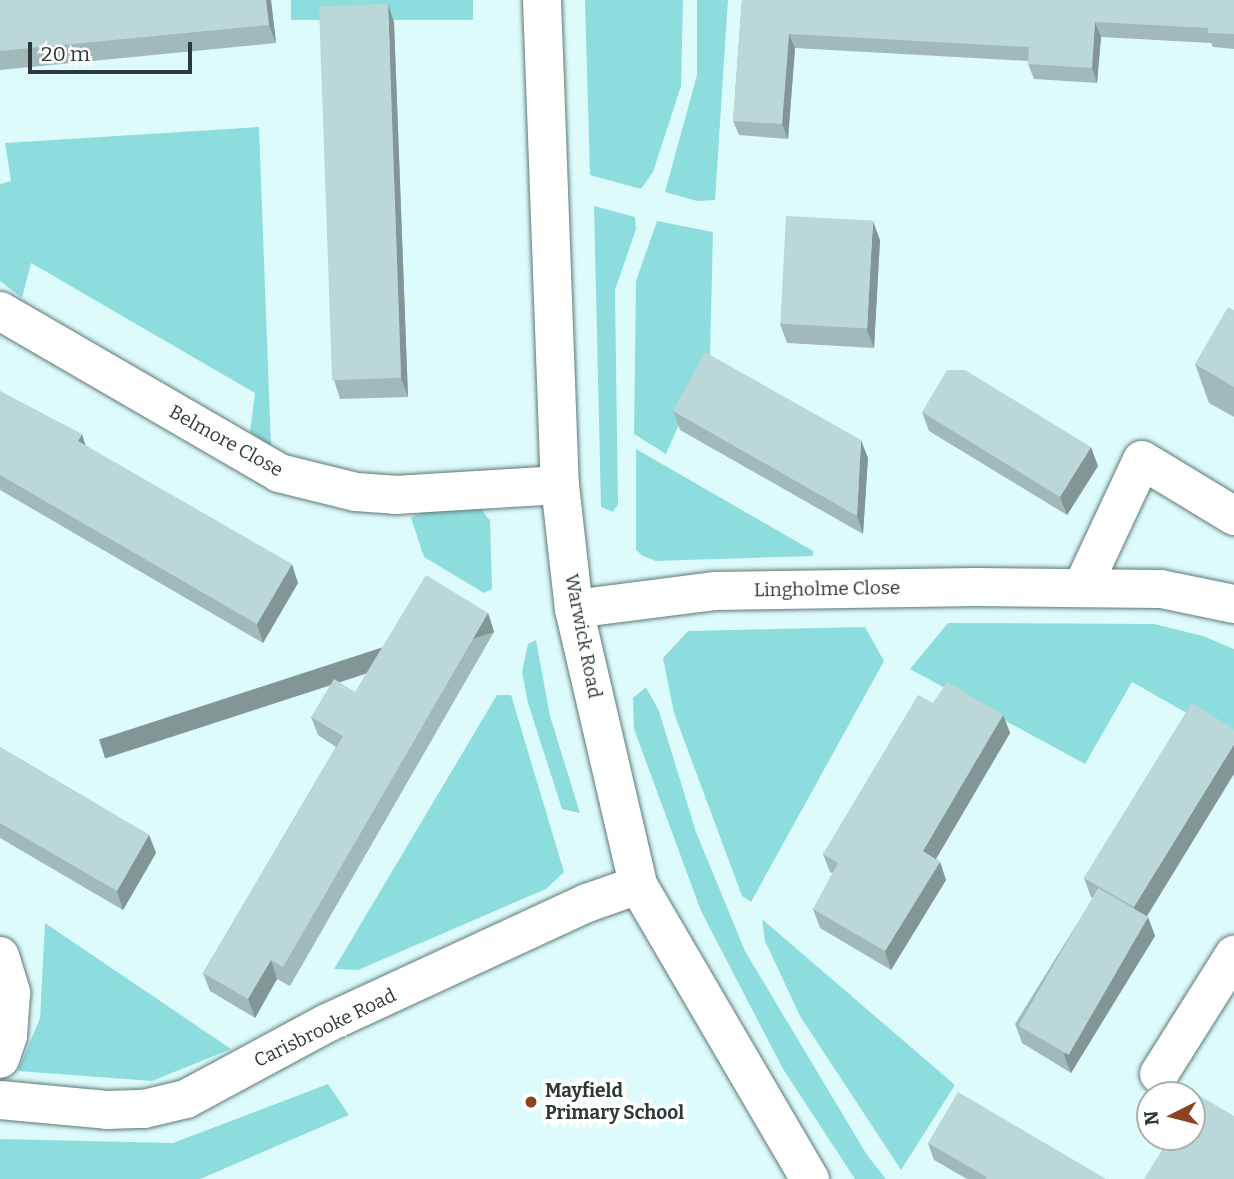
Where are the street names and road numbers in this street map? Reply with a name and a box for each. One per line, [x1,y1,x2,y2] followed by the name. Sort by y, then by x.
[165,400,287,482] street label: Belmore Close
[560,572,606,700] street label: Warwick Road
[754,576,900,602] street label: Lingholme Close
[250,984,400,1072] street label: Carisbrooke Road

